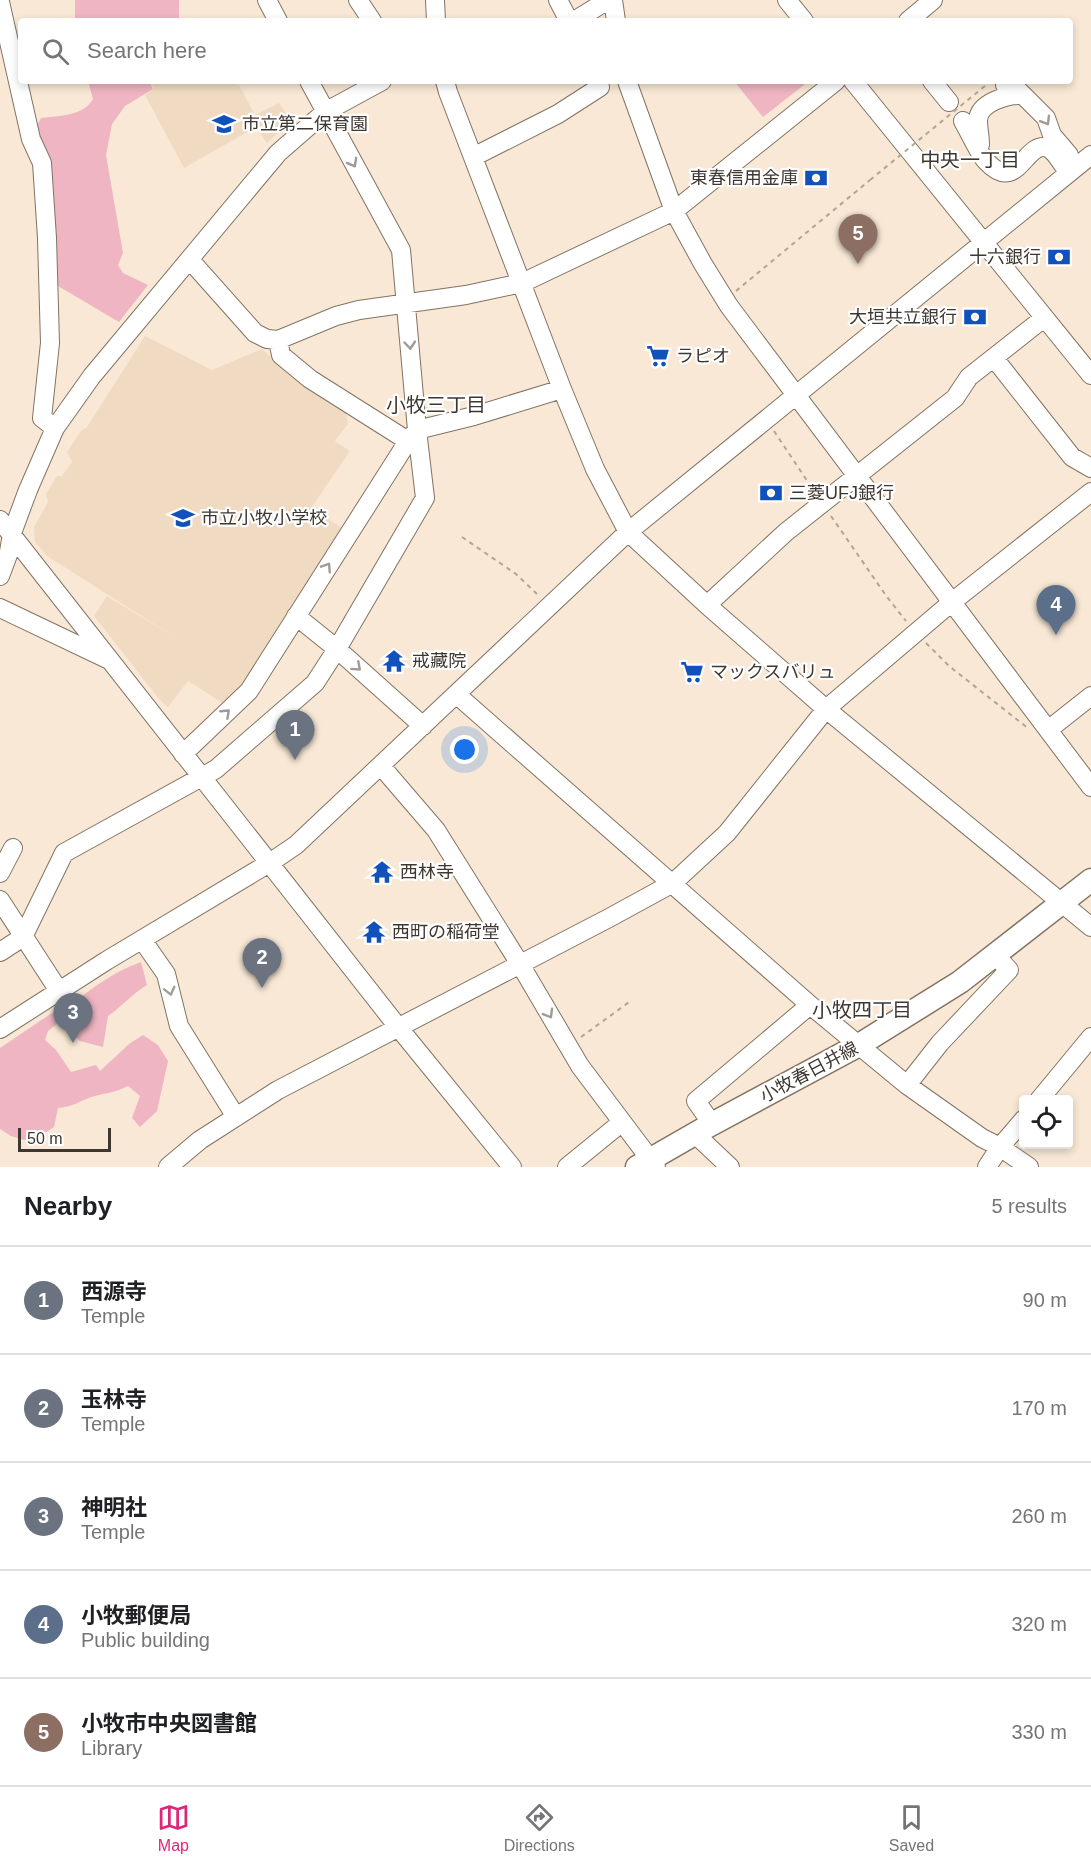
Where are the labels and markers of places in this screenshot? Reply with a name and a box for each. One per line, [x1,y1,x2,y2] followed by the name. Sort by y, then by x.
[211,111,237,137] school or university icon: 市立第二保育園
[242,114,368,134] place label: 市立第二保育園
[803,165,829,191] bank icon: 東春信用金庫
[690,168,798,188] place label: 東春信用金庫
[838,214,878,264] pin: 5
[1046,244,1072,270] bank icon: 十六銀行
[969,247,1041,267] place label: 十六銀行
[962,304,988,330] bank icon: 大垣共立銀行
[849,307,957,327] place label: 大垣共立銀行
[645,343,671,369] supermarket icon: ラピオ
[676,346,730,366] place label: ラピオ
[758,480,784,506] bank icon: 三菱UFJ銀行
[789,483,894,503] place label: 三菱UFJ銀行
[170,505,196,531] school or university icon: 市立小牧小学校
[201,508,327,528] place label: 市立小牧小学校
[1036,586,1076,635] pin: 4
[381,648,407,674] temple icon: 戒藏院
[412,651,466,671] place label: 戒藏院
[679,659,705,685] supermarket icon: マックスバリュ
[710,662,835,682] place label: マックスバリュ
[276,710,314,760] pin: 1
[369,859,395,885] temple icon: 西林寺
[400,862,454,882] place label: 西林寺
[361,919,387,945] temple icon: 西町の稲荷堂
[392,922,500,942] place label: 西町の稲荷堂
[242,938,282,988] pin: 2
[54,994,92,1043] pin: 3

